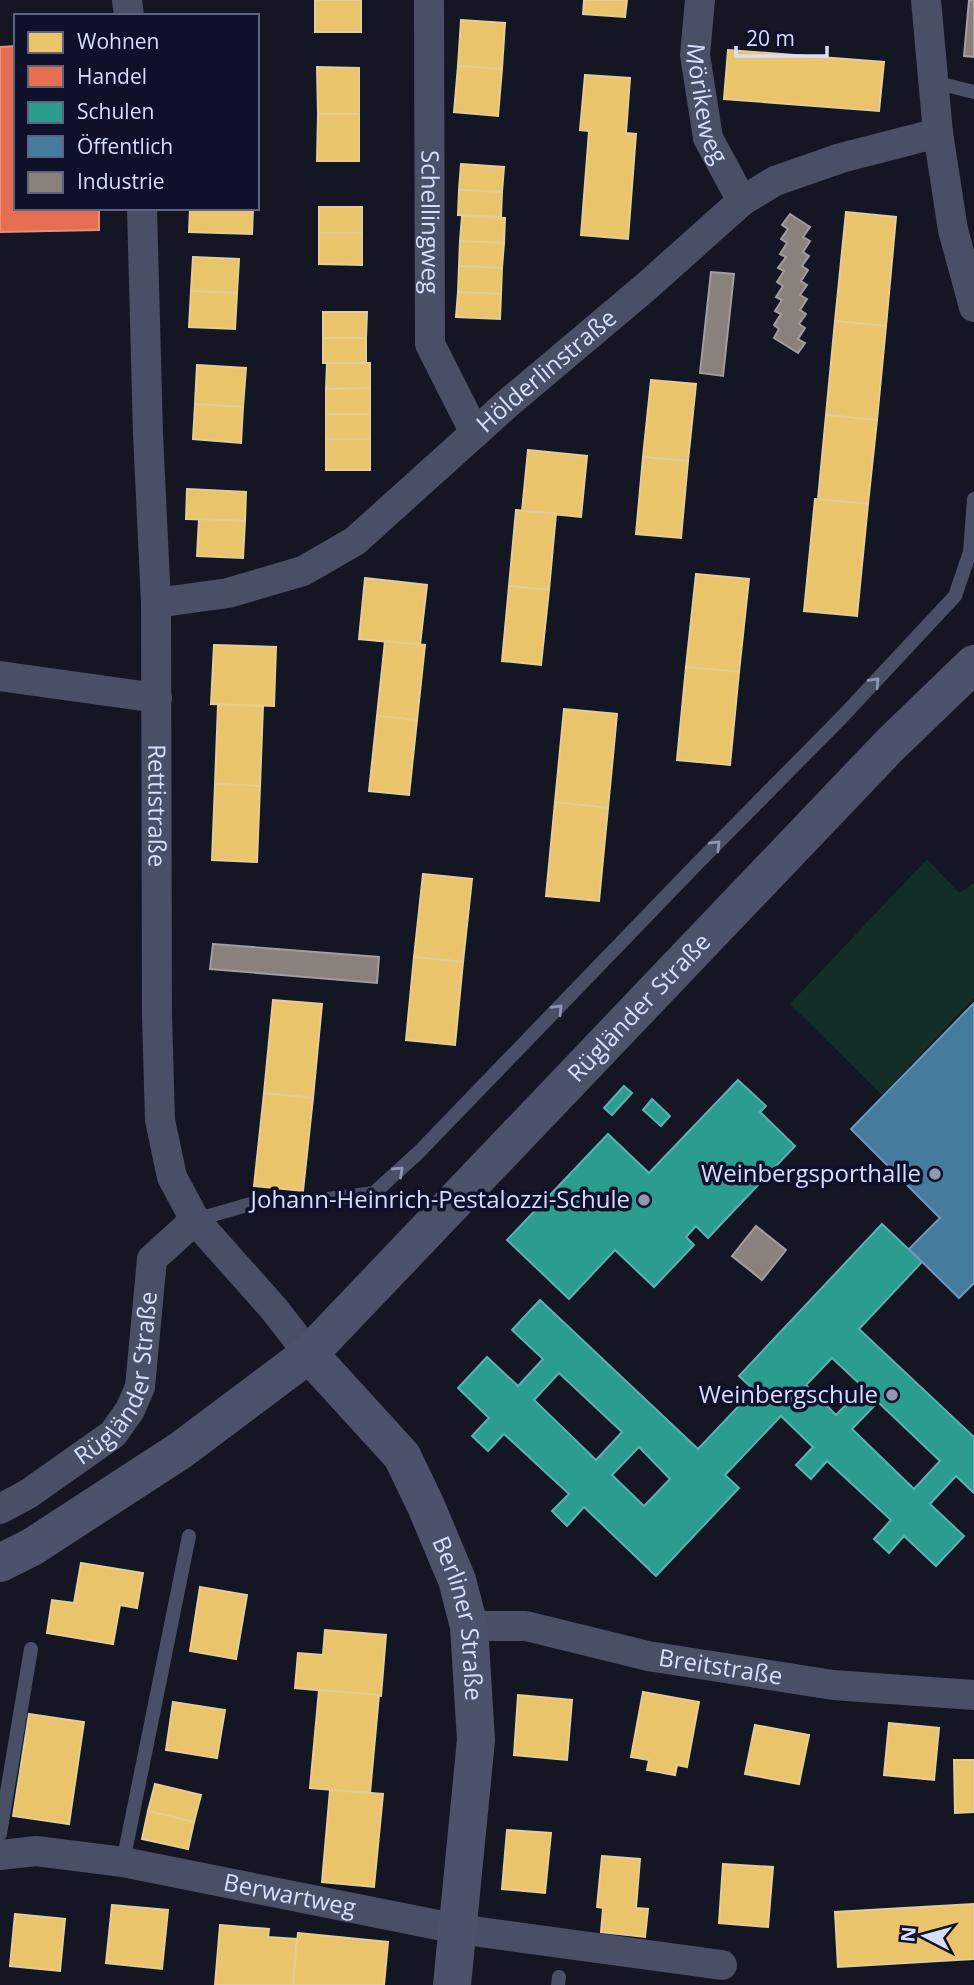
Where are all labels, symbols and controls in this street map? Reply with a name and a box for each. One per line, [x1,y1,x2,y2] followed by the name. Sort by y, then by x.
[14,14,259,210] legend
[736,14,827,58] scale bar
[746,24,795,52] text: 20 m
[77,27,159,55] text: Wohnen
[679,42,737,169] street label: Mörikeweg
[77,62,147,90] text: Handel
[77,97,154,125] text: Schulen
[77,132,173,160] text: Öffentlich
[414,150,448,294] street label: Schellingweg
[77,167,165,195] text: Industrie
[468,301,623,439] street label: Hölderlinstraße
[866,677,879,690] one-way arrow
[141,744,175,867] street label: Rettistraße
[707,840,720,853] one-way arrow
[559,925,717,1088] street label: Rügländer Straße
[550,1004,563,1017] one-way arrow
[701,1156,921,1189] place label: Weinbergsporthalle
[927,1166,943,1182] marker: Weinbergsporthalle
[391,1167,404,1179] one-way arrow
[249,1182,630,1215] place label: Johann-Heinrich-Pestalozzi-Schule
[636,1192,652,1208] marker: Johann-Heinrich-Pestalozzi-Schule
[67,1290,164,1472] street label: Rügländer Straße
[699,1377,878,1410] place label: Weinbergschule
[884,1387,900,1403] marker: Weinbergschule
[425,1531,492,1702] street label: Berliner Straße
[656,1640,785,1692] street label: Breitstraße
[221,1865,359,1923] street label: Berwartweg
[890,1901,960,1971] north arrow
[894,1925,922,1943] text: N

